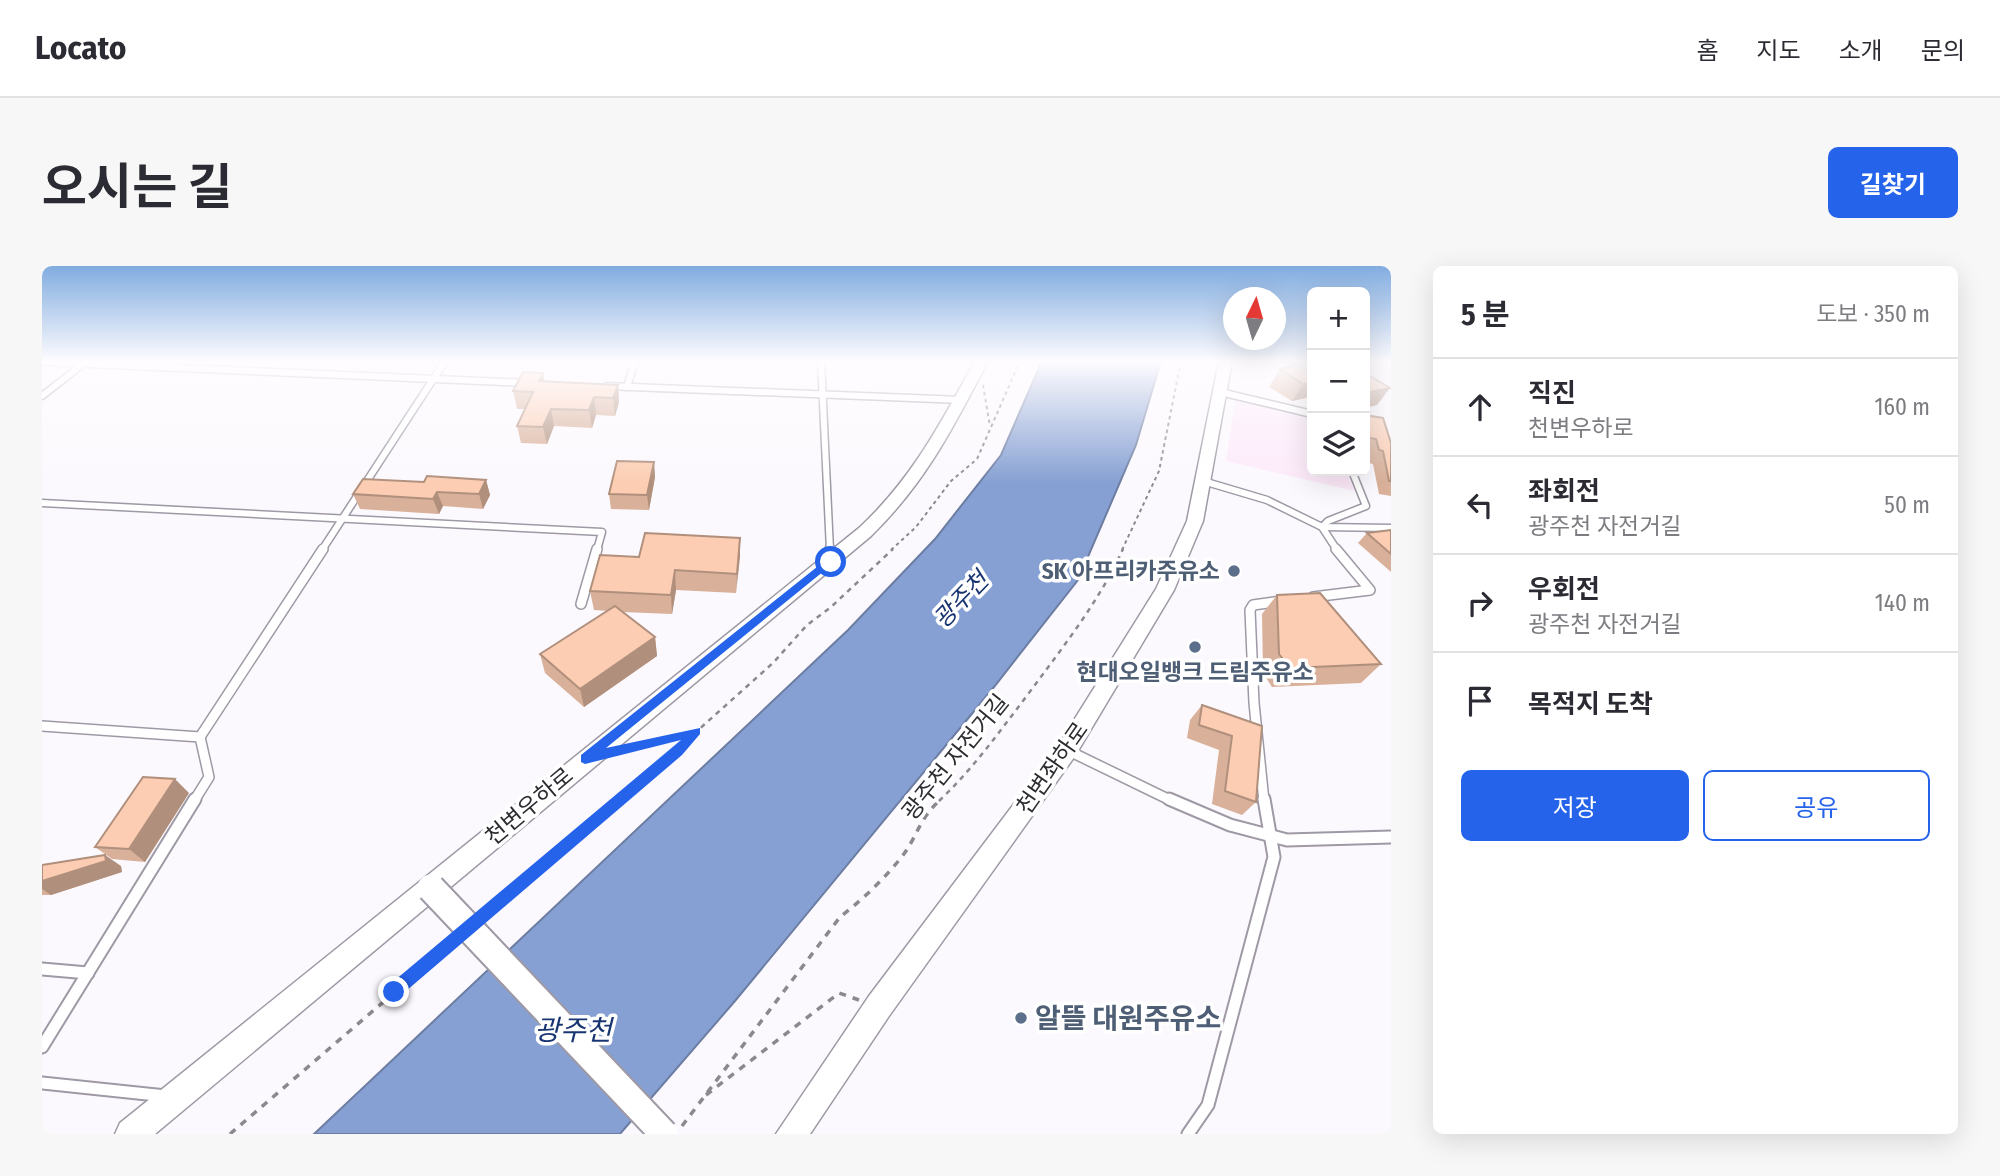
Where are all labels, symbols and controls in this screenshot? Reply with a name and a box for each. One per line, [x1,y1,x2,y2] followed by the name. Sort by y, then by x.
[35,28,126,68] text: Locato
[1696,37,1718,65] text: 홈
[1756,37,1801,65] text: 지도
[1839,37,1883,65] text: 소개
[1921,37,1965,65] text: 문의
[1828,147,1958,218] button: 길찾기
[42,158,233,217] text: 오시는 길
[1223,287,1286,350] north arrow
[1307,287,1370,476] map controls
[1307,287,1370,350] button: +
[1461,297,1510,333] text: 5 분
[1816,300,1930,328] text: 도보 · 350 m
[1307,350,1370,413] button: −
[1528,378,1576,409] text: 직진
[1461,388,1499,426] icon: ahead
[1875,393,1930,421] text: 160 m
[1307,413,1370,476] button: layers
[1528,414,1634,442] text: 천변우하로
[1528,476,1600,507] text: 좌회전
[1461,486,1499,524] icon: left
[1884,491,1930,519] text: 50 m
[1528,512,1682,540] text: 광주천 자전거길
[815,546,846,577] route start
[1042,557,1220,585] place label: SK 아프리카주유소
[1226,563,1242,579] marker: SK 아프리카주유소
[928,564,996,634] water label: 광주천
[1528,574,1600,605] text: 우회전
[1461,584,1499,622] icon: right
[1875,589,1930,617] text: 140 m
[1528,610,1682,638] text: 광주천 자전거길
[1187,639,1203,655] marker: 현대오일뱅크 드림주유소
[1076,658,1314,686] place label: 현대오일뱅크 드림주유소
[1461,682,1499,720] icon: arrive
[896,689,1014,825] street label: 광주천 자전거길
[1528,689,1653,720] text: 목적지 도착
[1010,717,1094,819] street label: 천변좌하로
[479,761,579,851] street label: 천변우하로
[1461,770,1689,841] button: 저장
[1703,770,1930,841] button: 공유
[378,976,409,1007] route end
[1035,1002,1221,1035] place label: 알뜰 대원주유소
[1013,1010,1029,1026] marker: 알뜰 대원주유소
[534,1014,615,1047] water label: 광주천

